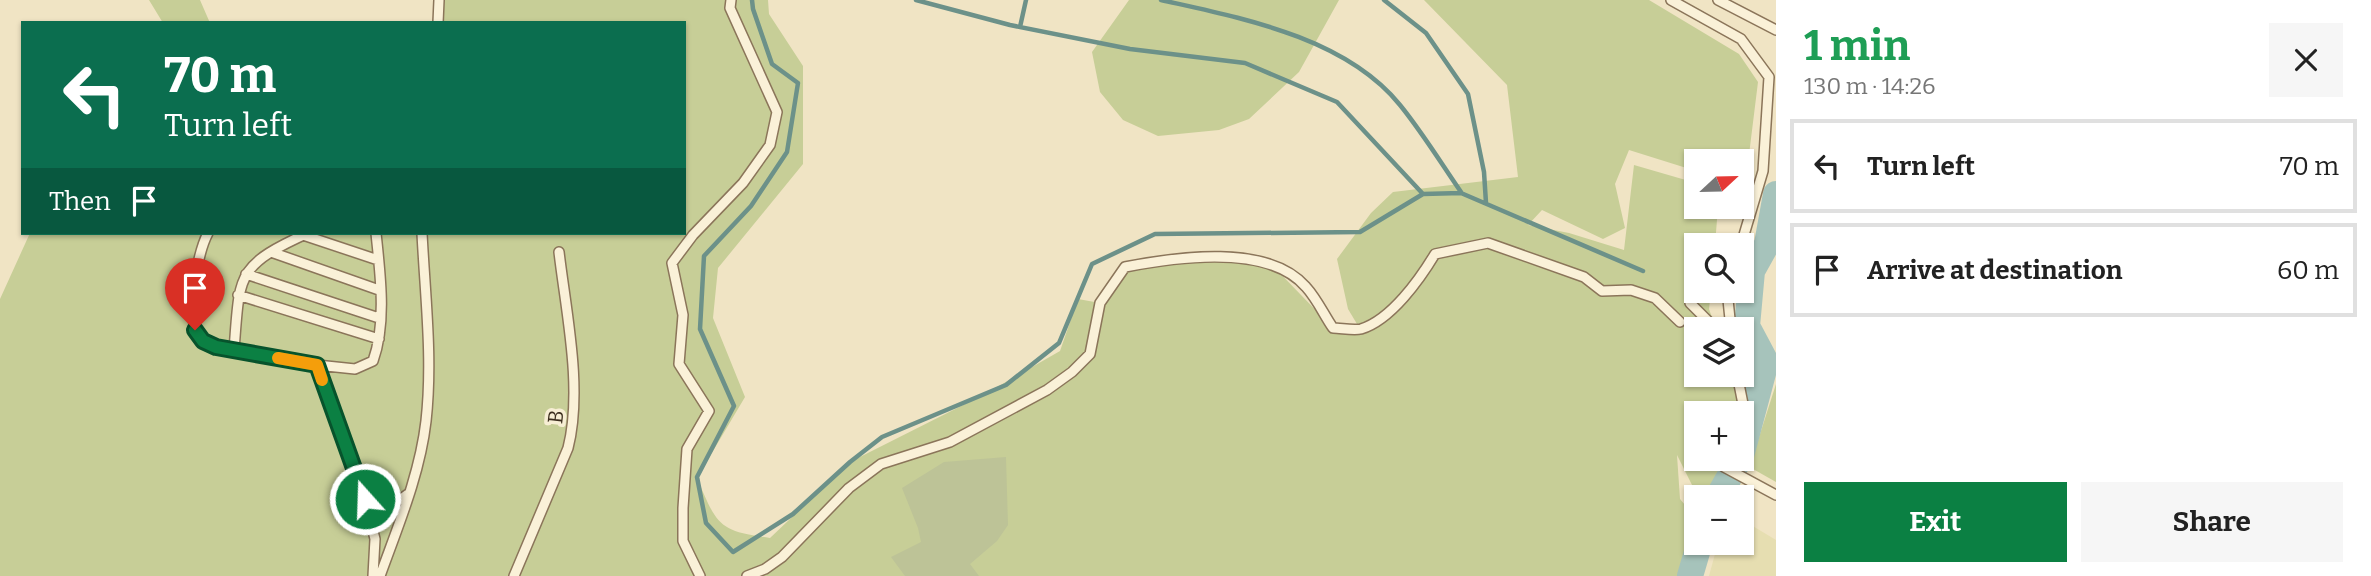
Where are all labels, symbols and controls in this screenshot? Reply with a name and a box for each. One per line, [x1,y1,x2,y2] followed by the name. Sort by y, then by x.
[1804,21,1910,71] text: 1 min
[2269,23,2343,97] button: close
[164,46,276,105] text: 70 m
[49,49,140,140] icon: left
[1804,72,1935,100] text: 130 m · 14:26
[164,106,292,144] text: Turn left
[1808,147,1846,185] icon: left
[1684,149,1754,219] north arrow
[1684,149,1754,555] map controls
[1867,151,1975,182] text: Turn left
[2280,151,2339,182] text: 70 m
[125,182,163,220] icon: arrive
[49,186,111,217] text: Then
[1684,233,1754,303] button: search
[1808,251,1846,289] icon: arrive
[1867,255,2122,286] text: Arrive at destination
[2277,255,2339,286] text: 60 m
[165,258,225,330] pin
[176,269,214,307] icon: arrive
[1684,317,1754,387] button: layers
[1684,401,1754,471] button: +
[542,409,570,425] street label: B
[328,462,402,536] position arrow
[1804,482,2067,562] button: Exit
[2081,482,2343,562] button: Share
[1684,485,1754,555] button: −

